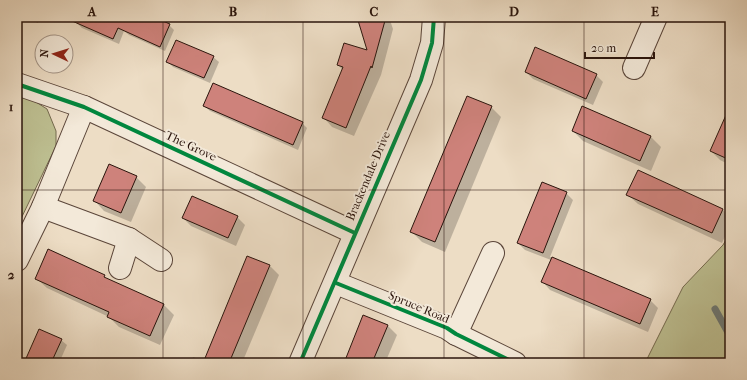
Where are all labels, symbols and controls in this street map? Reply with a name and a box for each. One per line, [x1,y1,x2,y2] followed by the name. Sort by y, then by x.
[87,4,97,19] text: A
[229,4,238,19] text: B
[370,4,379,19] text: C
[509,4,519,19] text: D
[651,4,659,19] text: E
[34,34,74,74] north arrow
[585,34,654,60] scale bar
[591,41,616,55] text: 20 m
[38,48,51,58] text: N
[9,99,14,114] text: 1
[163,128,219,164] street label: The Grove
[343,129,393,223] street label: Brackendale Drive
[8,267,15,282] text: 2
[386,288,452,326] street label: Spruce Road

